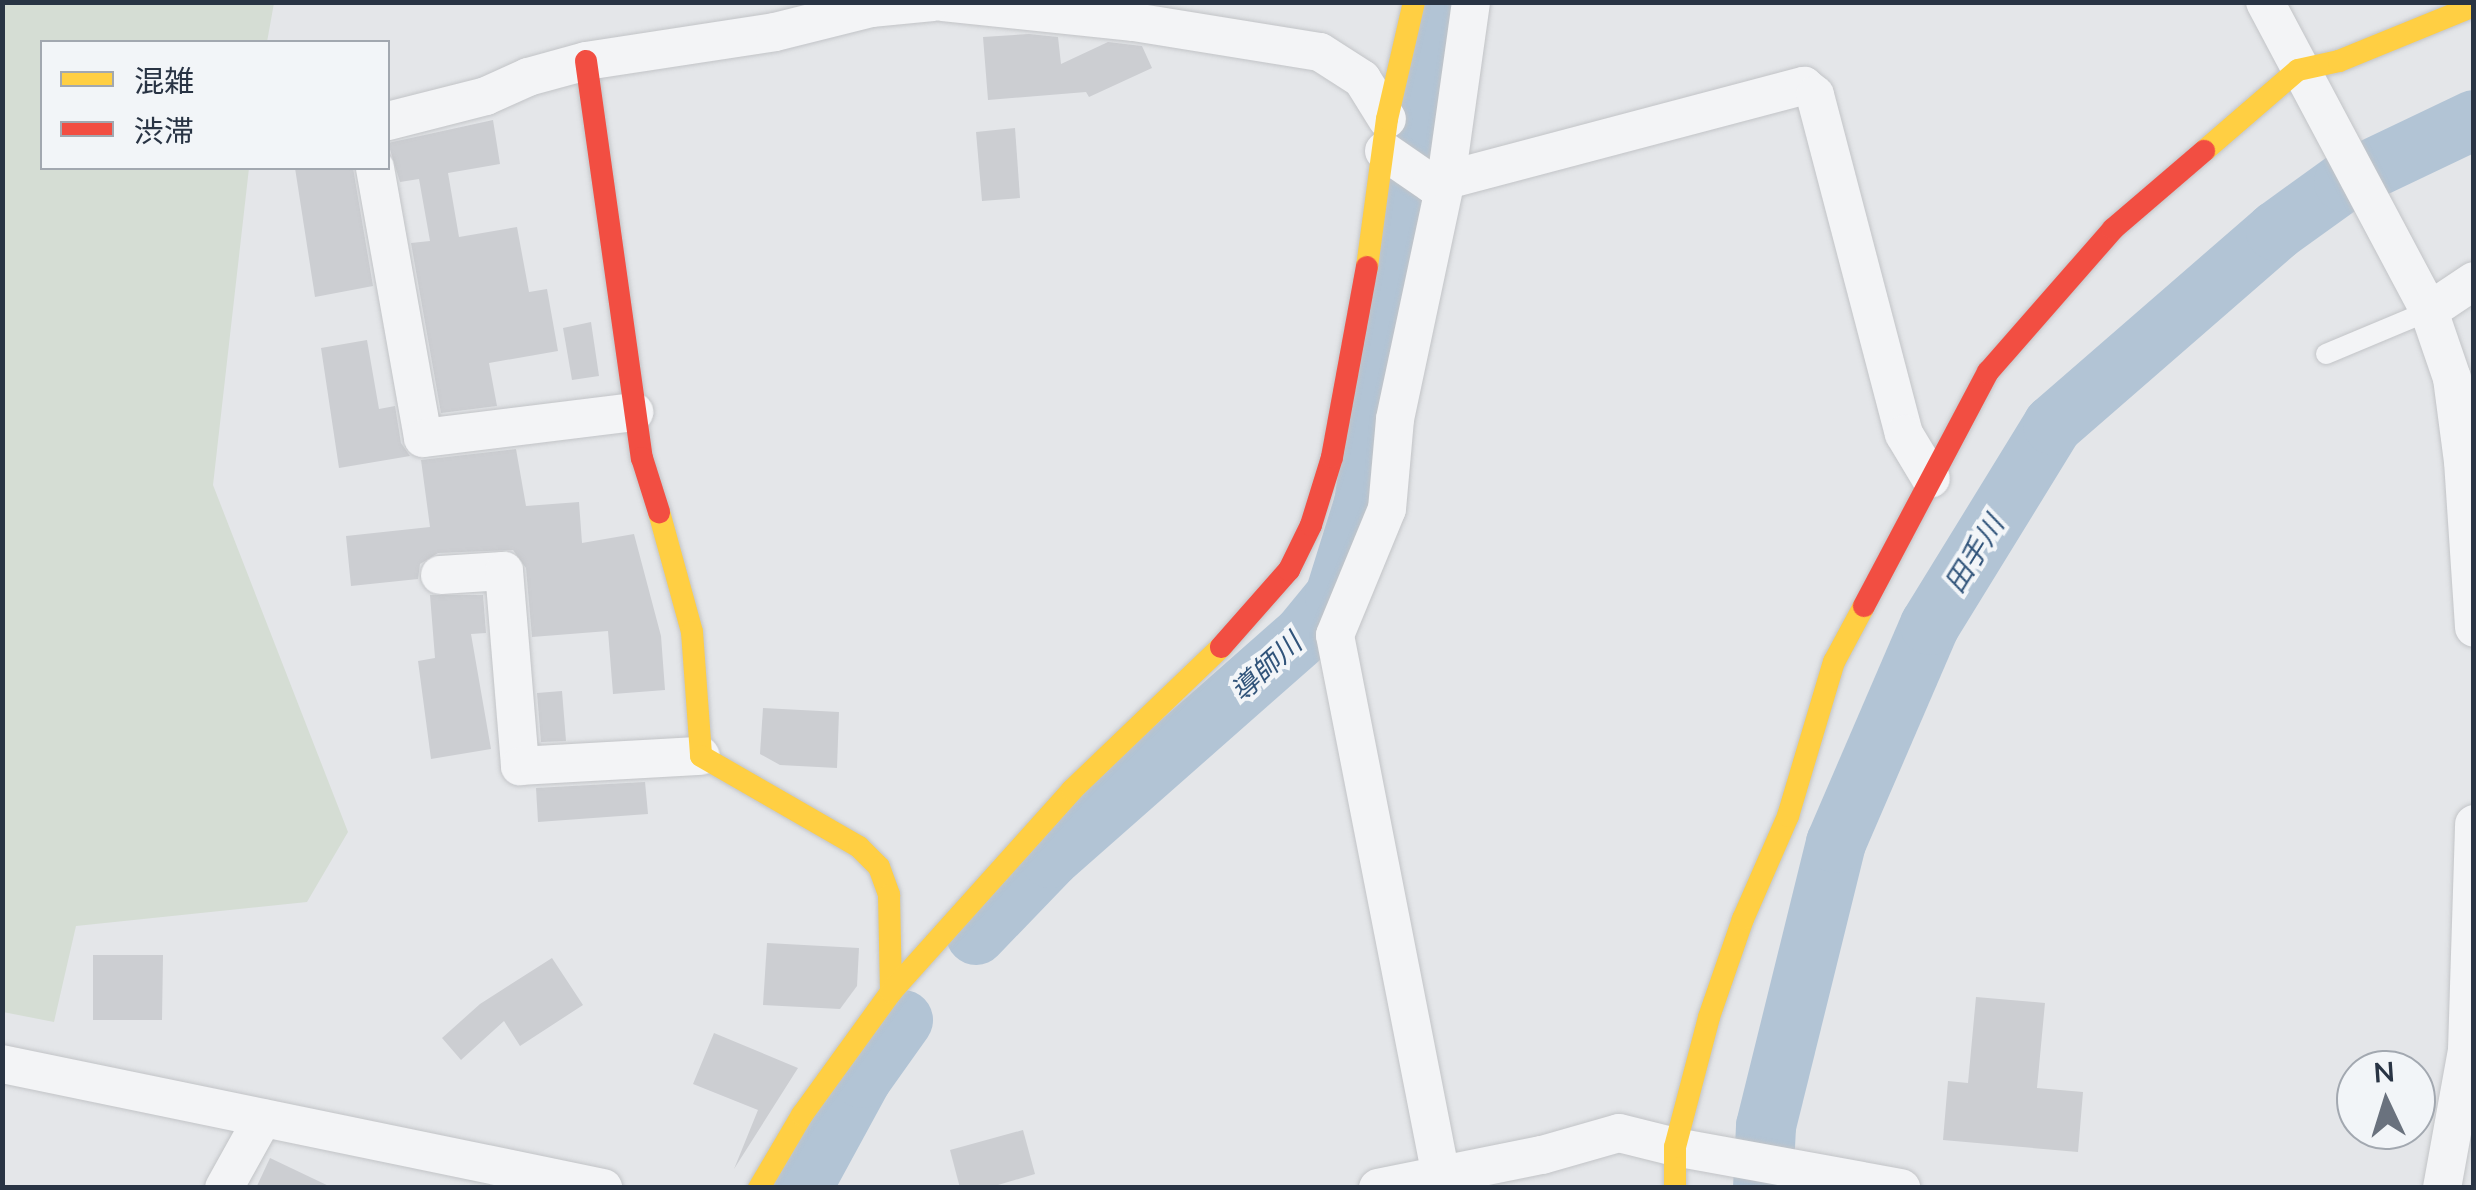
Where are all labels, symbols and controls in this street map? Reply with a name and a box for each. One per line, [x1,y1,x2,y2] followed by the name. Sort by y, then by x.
[40,40,390,170] legend
[134,62,194,100] text: 混雑
[134,112,194,150] text: 渋滞
[1937,509,2011,599] water label: 田手川
[1224,626,1308,708] water label: 導師川
[2336,1050,2436,1150] north arrow
[2372,1053,2396,1090] text: N

